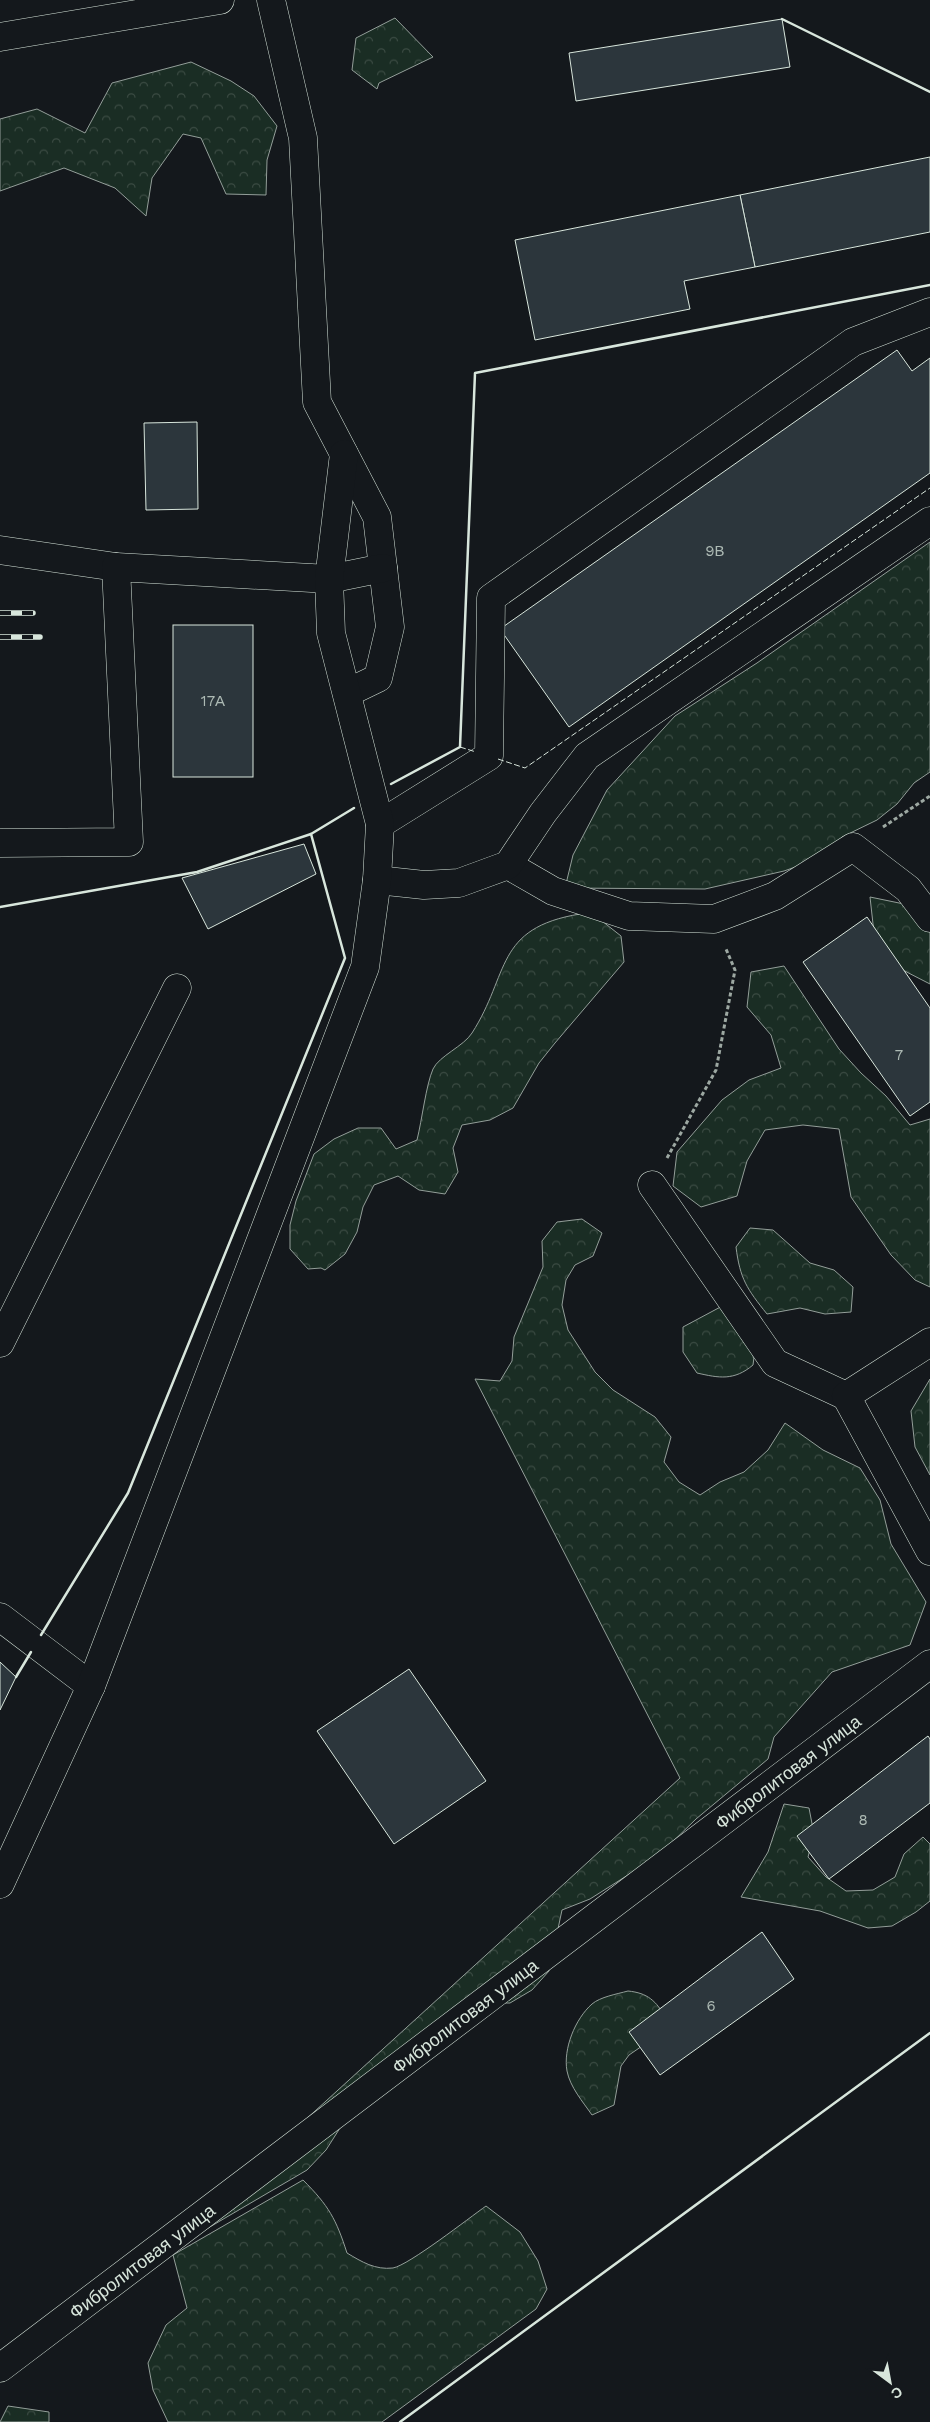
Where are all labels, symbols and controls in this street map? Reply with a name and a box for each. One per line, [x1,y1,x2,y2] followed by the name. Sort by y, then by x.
[705,542,725,560] house number: 9В
[201,692,225,710] house number: 17А
[895,1046,903,1064] house number: 7
[711,1710,866,1834] street label: Фибролитовая улица
[858,1811,868,1829] house number: 8
[388,1954,543,2078] street label: Фибролитовая улица
[706,1997,716,2015] house number: 6
[65,2199,220,2323] street label: Фибролитовая улица
[865,2357,915,2407] north arrow
[888,2384,905,2402] text: С

